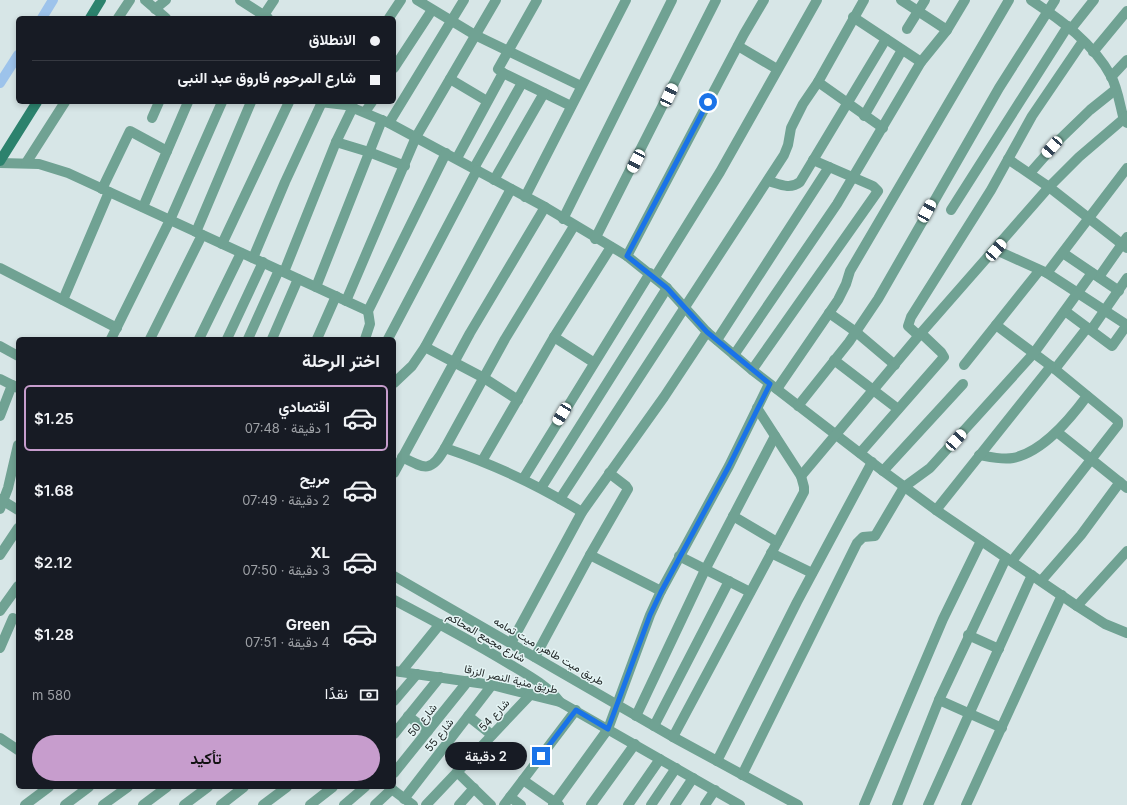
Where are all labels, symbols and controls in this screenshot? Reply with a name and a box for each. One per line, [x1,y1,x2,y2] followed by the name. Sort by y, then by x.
[309,30,356,49] text: الانطلاق
[177,68,356,87] text: شارع المرحوم فاروق عبد النبى
[658,82,680,108] car
[699,93,717,111] route start
[1040,134,1064,160] car
[625,148,647,174] car
[916,198,938,224] car
[984,237,1008,263] car
[302,350,380,371] text: اختر الرحلة
[278,397,330,416] text: اقتصادي
[342,400,378,436] icon: car
[551,401,573,427] car
[34,409,74,428] text: $1.25
[245,420,330,436] text: 1 دقيقة · 07:48
[944,427,968,453] car
[300,469,330,488] text: مريح
[342,472,378,508] icon: car
[34,481,74,500] text: $1.68
[242,492,330,508] text: 2 دقيقة · 07:49
[310,543,330,562] text: XL
[342,544,378,580] icon: car
[34,553,72,572] text: $2.12
[242,562,330,578] text: 3 دقيقة · 07:50
[444,609,528,666] street label: شارع مجمع المحاكم
[491,614,607,688] street label: طريق ميت طاهر, ميت تمامه
[286,615,330,634] text: Green
[342,616,378,652] icon: car
[34,625,74,644] text: $1.28
[245,634,330,650] text: 4 دقيقة · 07:51
[463,661,559,697] street label: طريق منية النصر الزرقا
[325,684,348,703] text: نقدًا
[358,684,380,706] icon: cash
[32,687,71,703] text: 580 m
[476,696,513,735] street label: شارع 54
[404,700,441,740] street label: شارع 50
[422,715,457,755] street label: شارع 55
[32,735,380,781] button: تأكيد
[445,742,527,770] callout: 2 دقيقة
[532,747,550,765] route end
[465,748,507,764] text: 2 دقيقة

